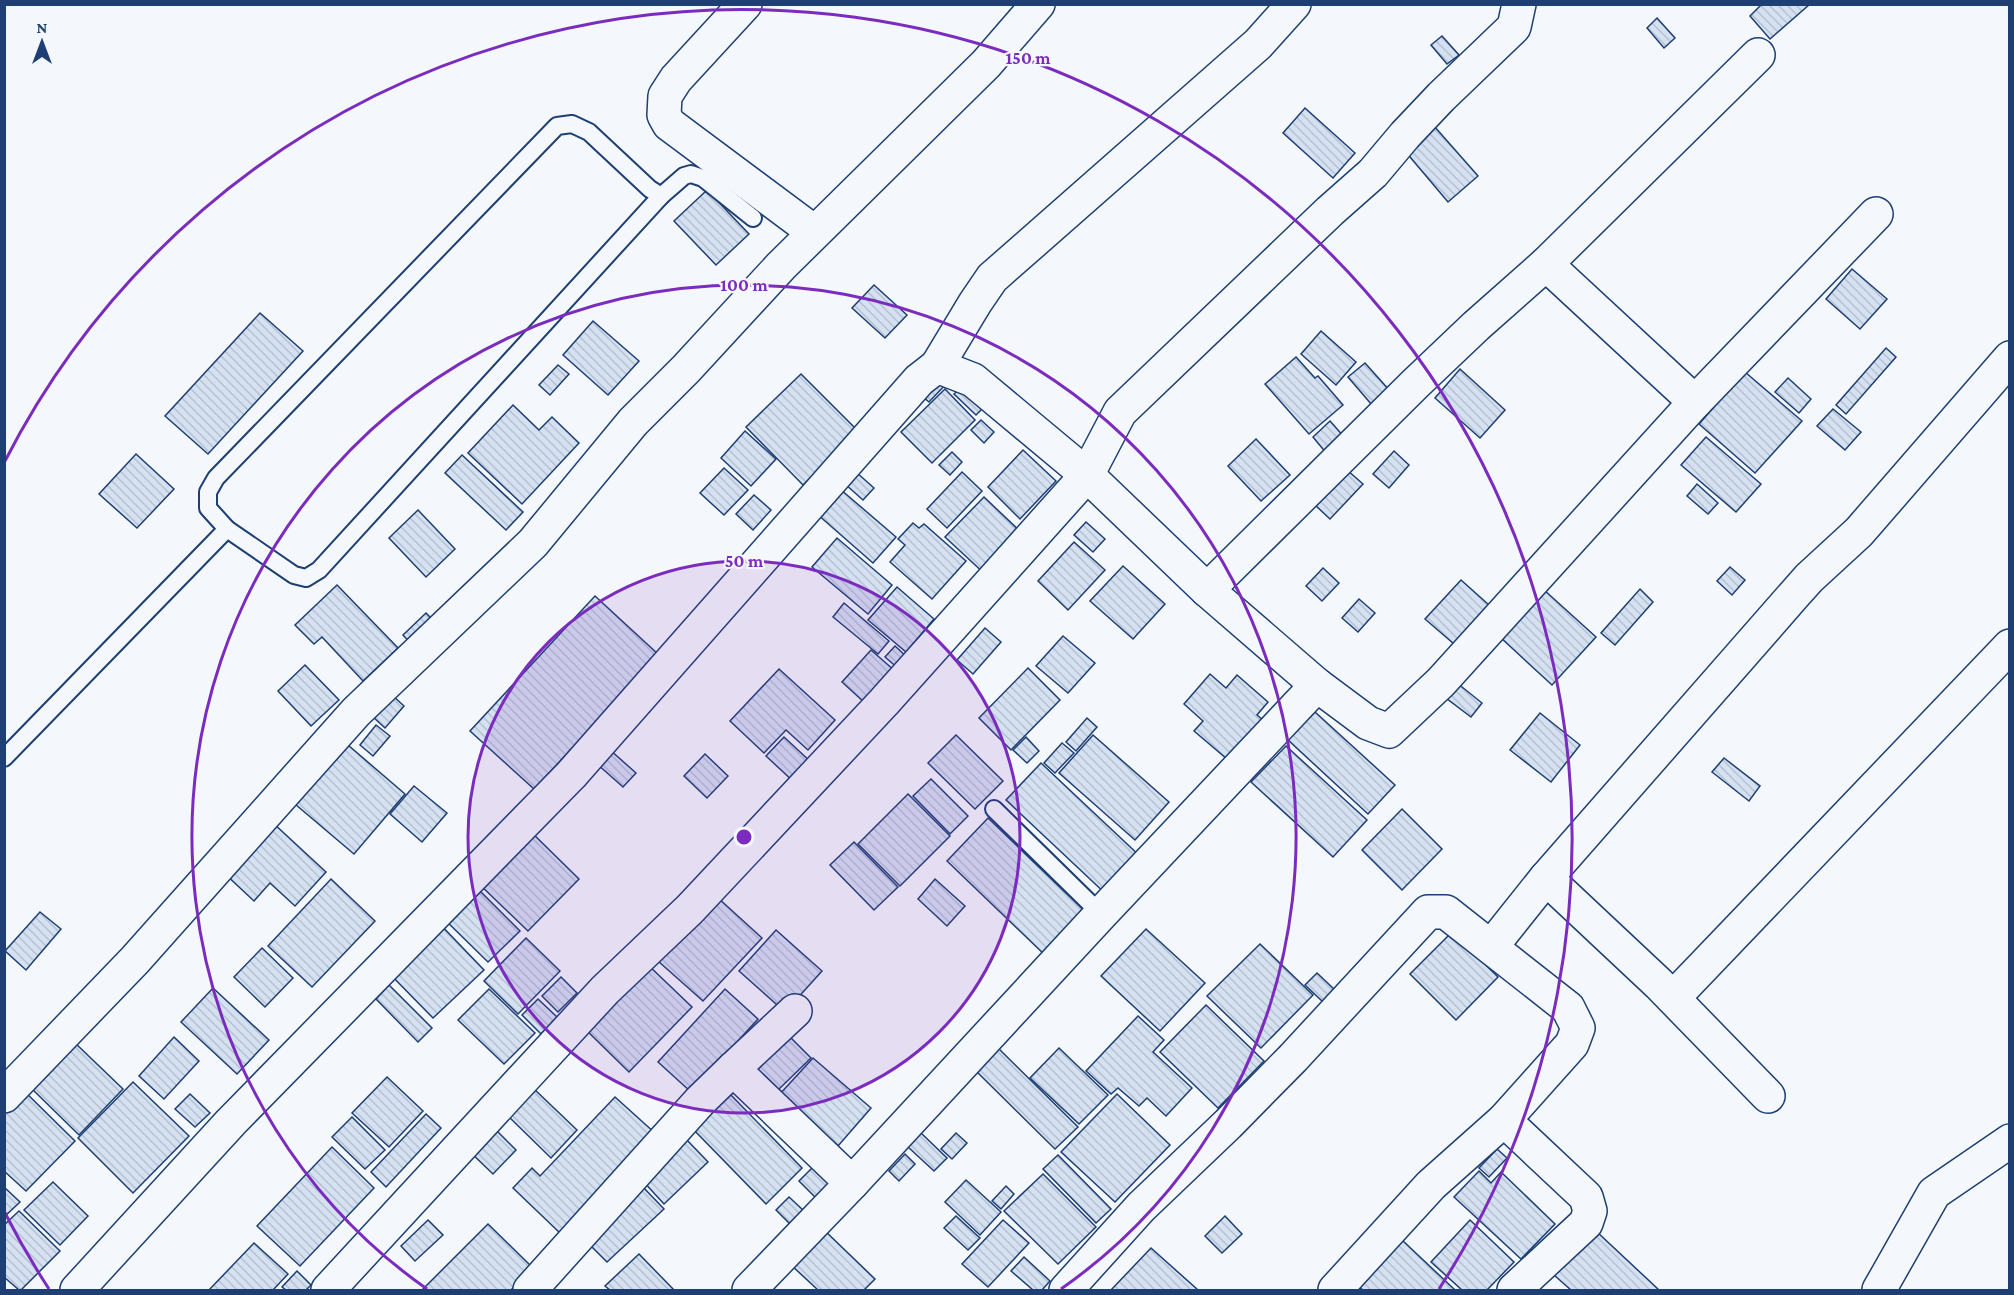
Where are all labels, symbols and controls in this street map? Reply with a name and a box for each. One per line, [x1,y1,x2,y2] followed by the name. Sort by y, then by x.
[12,12,72,72] north arrow
[37,19,48,36] text: N
[1005,48,1051,68] text: 150 m
[720,275,768,295] text: 100 m
[725,551,764,571] text: 50 m
[734,827,754,847] centre of rings

